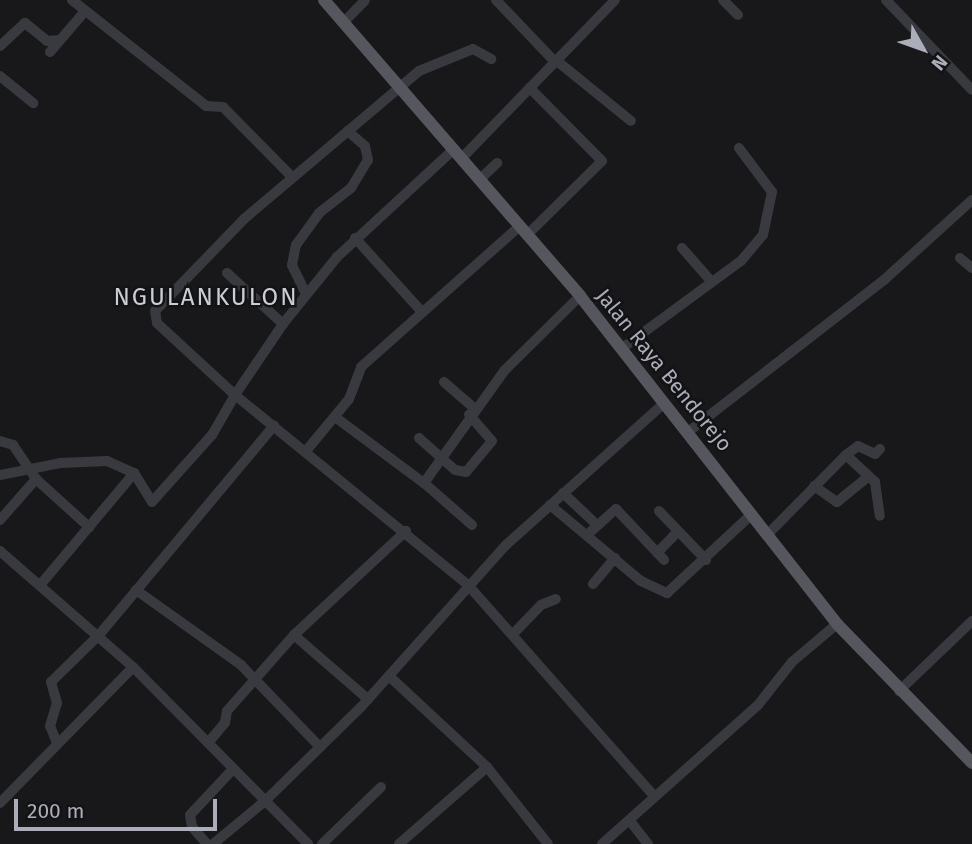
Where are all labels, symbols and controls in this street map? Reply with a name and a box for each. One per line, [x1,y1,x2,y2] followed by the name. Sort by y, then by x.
[888,14,958,84] north arrow
[927,51,952,75] text: N
[115,284,297,312] district label: NGULANKULON
[591,284,737,456] street label: Jalan Raya Bendorejo
[18,784,220,828] scale bar
[27,798,84,824] text: 200 m

